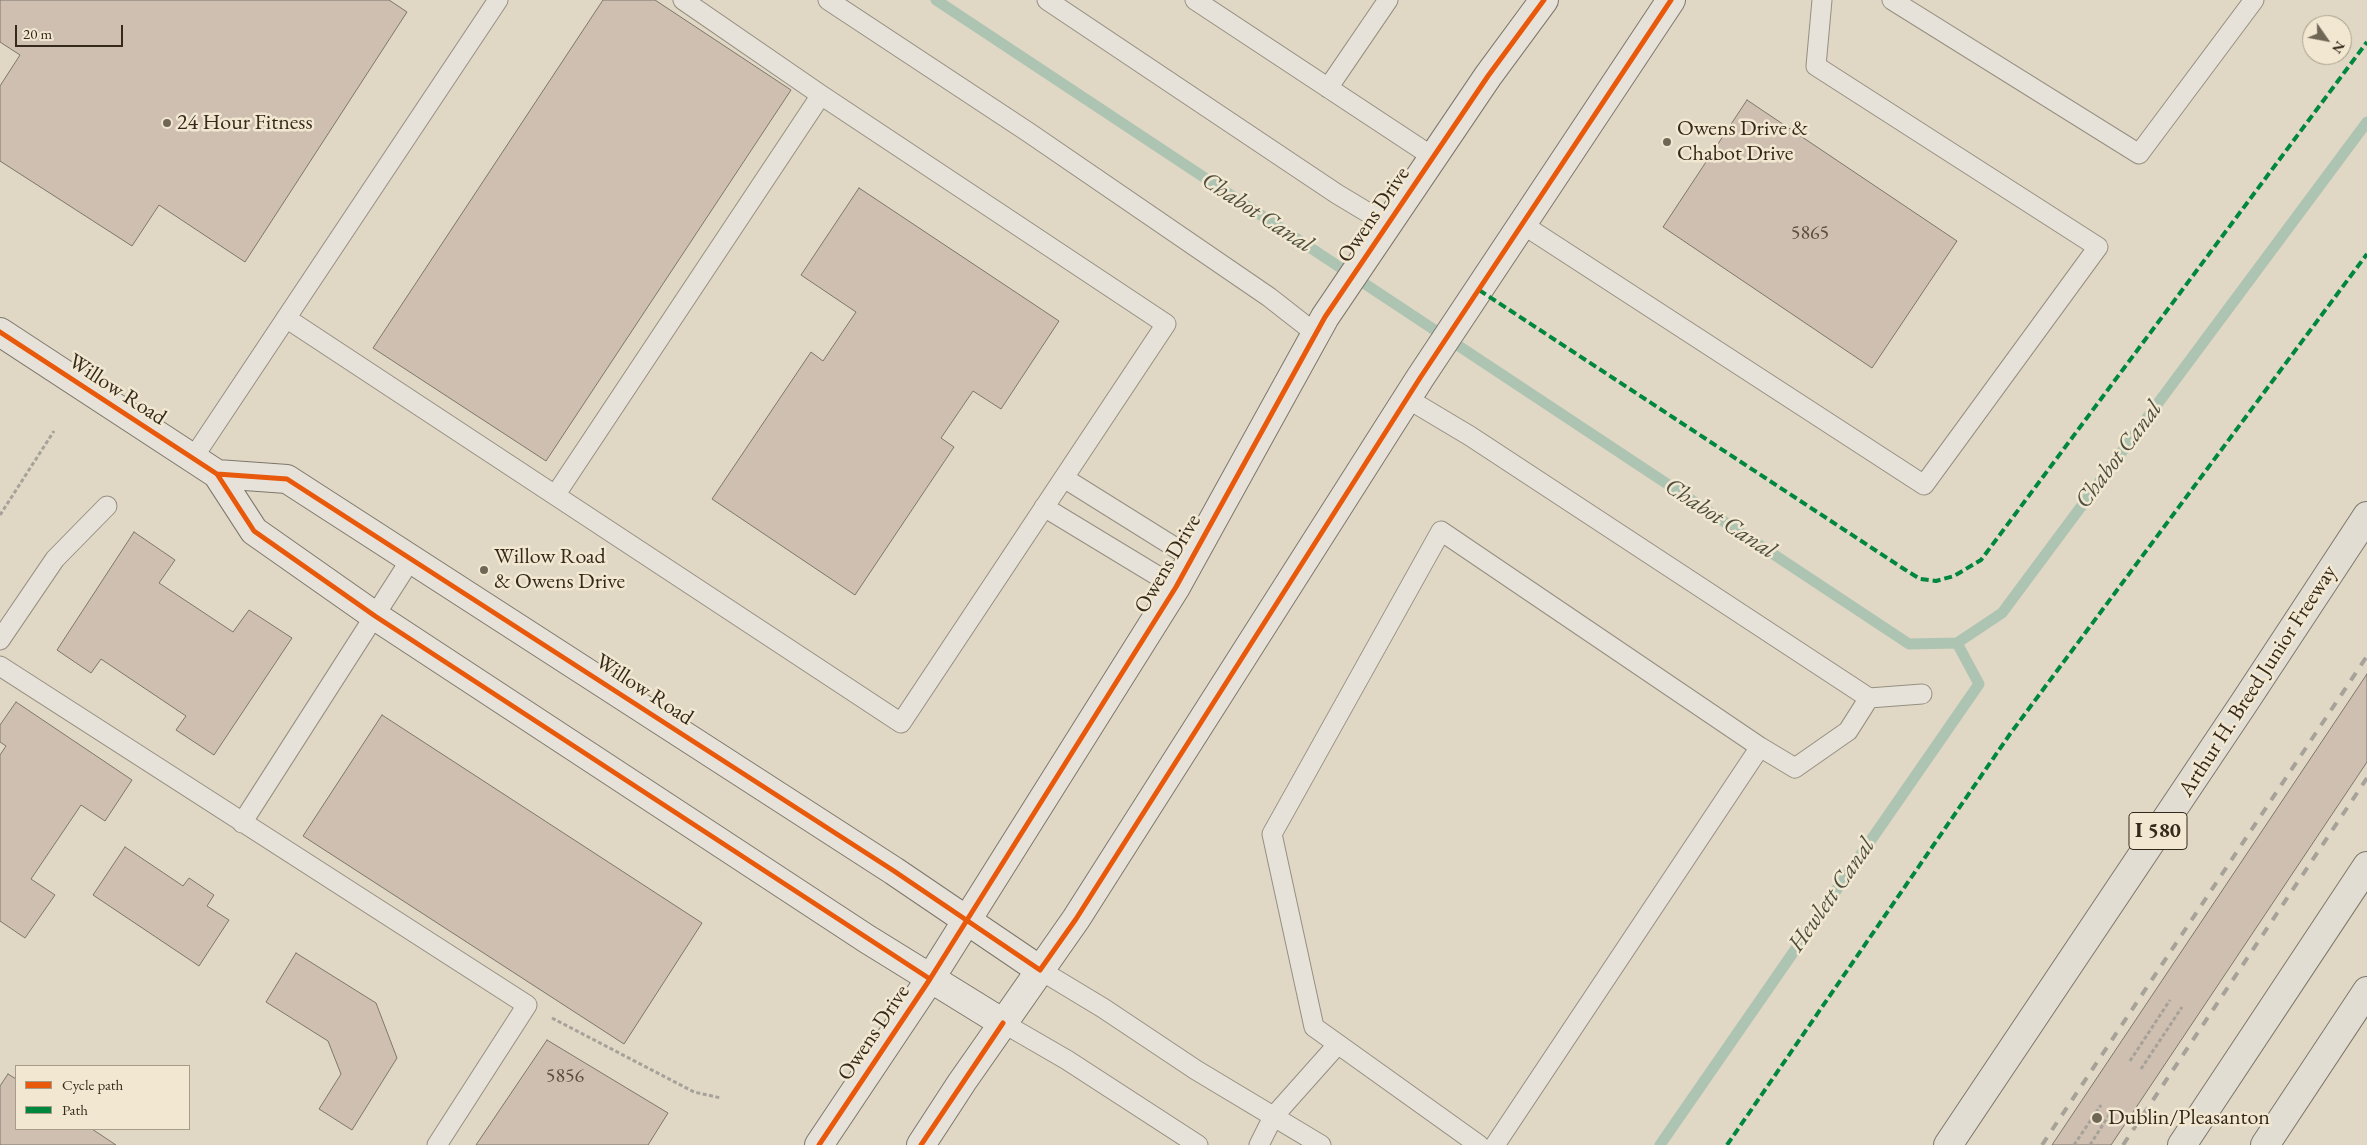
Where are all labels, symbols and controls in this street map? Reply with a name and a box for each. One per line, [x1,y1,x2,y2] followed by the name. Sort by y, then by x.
[18,15,125,47] scale bar
[2302,15,2352,65] north arrow
[23,24,52,43] text: 20 m
[2328,38,2349,57] text: N
[177,110,313,136] place label: 24 Hour Fitness
[1677,116,1808,168] place label: Owens Drive & Chabot Drive
[161,117,173,129] marker: 24 Hour Fitness
[1661,136,1673,148] marker: Owens Drive & Chabot Drive
[1332,162,1416,268] street label: Owens Drive
[1196,166,1318,260] water label: Chabot Canal
[1791,222,1829,246] house number: 5865
[63,349,171,431] street label: Willow Road
[2069,396,2169,514] water label: Chabot Canal
[1659,472,1781,566] water label: Chabot Canal
[1129,510,1207,618] street label: Owens Drive
[494,544,625,596] place label: Willow Road & Owens Drive
[2173,560,2343,802] street label: Arthur H. Breed Junior Freeway
[478,564,490,576] marker: Willow Road & Owens Drive
[590,649,698,731] street label: Willow Road
[2129,812,2187,849] road number: I 580
[1782,833,1882,957] water label: Hewlett Canal
[832,980,916,1086] street label: Owens Drive
[15,1065,190,1130] legend
[546,1065,584,1089] house number: 5856
[62,1075,123,1094] text: Cycle path
[62,1100,88,1119] text: Path
[2108,1105,2270,1131] place label: Dublin/Pleasanton
[2090,1111,2104,1125] marker: Dublin/Pleasanton

